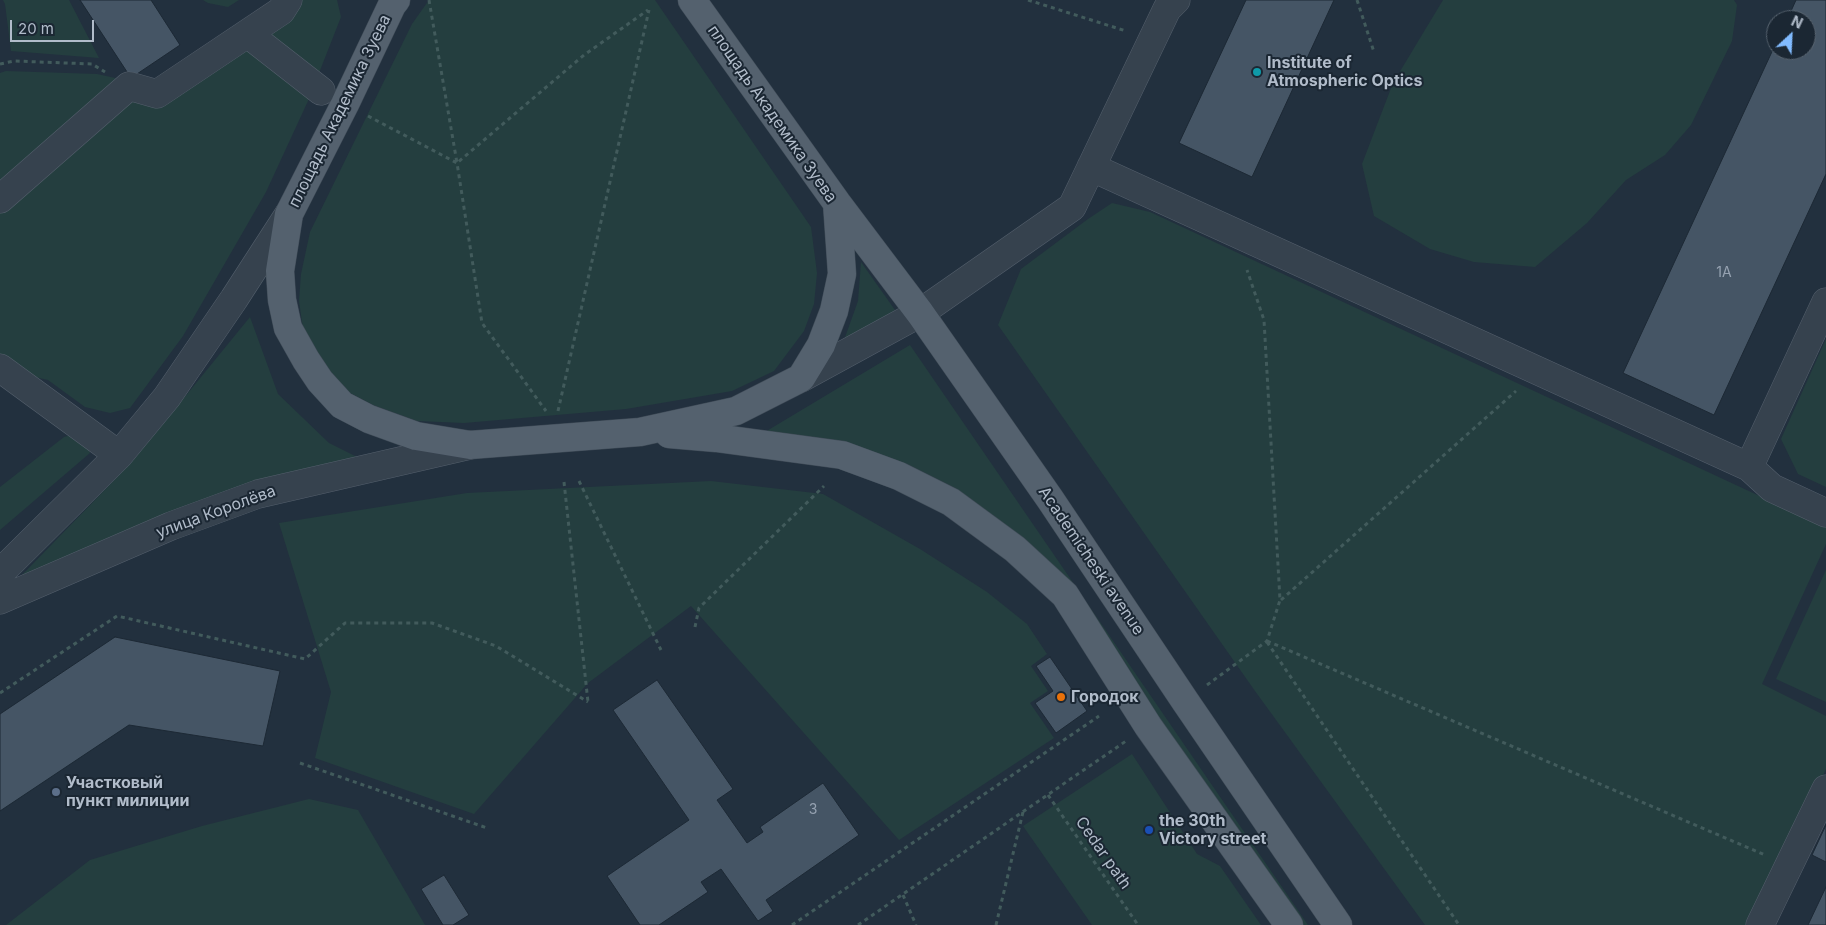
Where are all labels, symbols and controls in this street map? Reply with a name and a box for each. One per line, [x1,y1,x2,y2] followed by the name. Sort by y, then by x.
[12,10,96,42] scale bar
[1766,10,1816,60] north arrow
[285,11,395,211] street label: площадь Академика Зуева
[1789,12,1806,32] text: N
[18,19,54,38] text: 20 m
[703,22,841,206] street label: площадь Академика Зуева
[1267,53,1422,91] place label: Institute of Atmospheric Optics
[1251,66,1263,78] marker: Institute of Atmospheric Optics
[1716,265,1732,281] house number: 1А
[154,481,278,543] street label: улица Королёва
[1034,483,1148,639] street label: Academicheski avenue
[1071,687,1139,707] place label: Городок
[1055,691,1067,703] marker: Городок
[66,773,189,811] place label: Участковый пункт милиции
[50,786,62,798] marker: Участковый пункт милиции
[809,802,817,818] house number: 3
[1159,811,1266,849] place label: the 30th Victory street
[1071,813,1135,893] street label: Cedar path
[1143,824,1155,836] marker: the 30th Victory street

